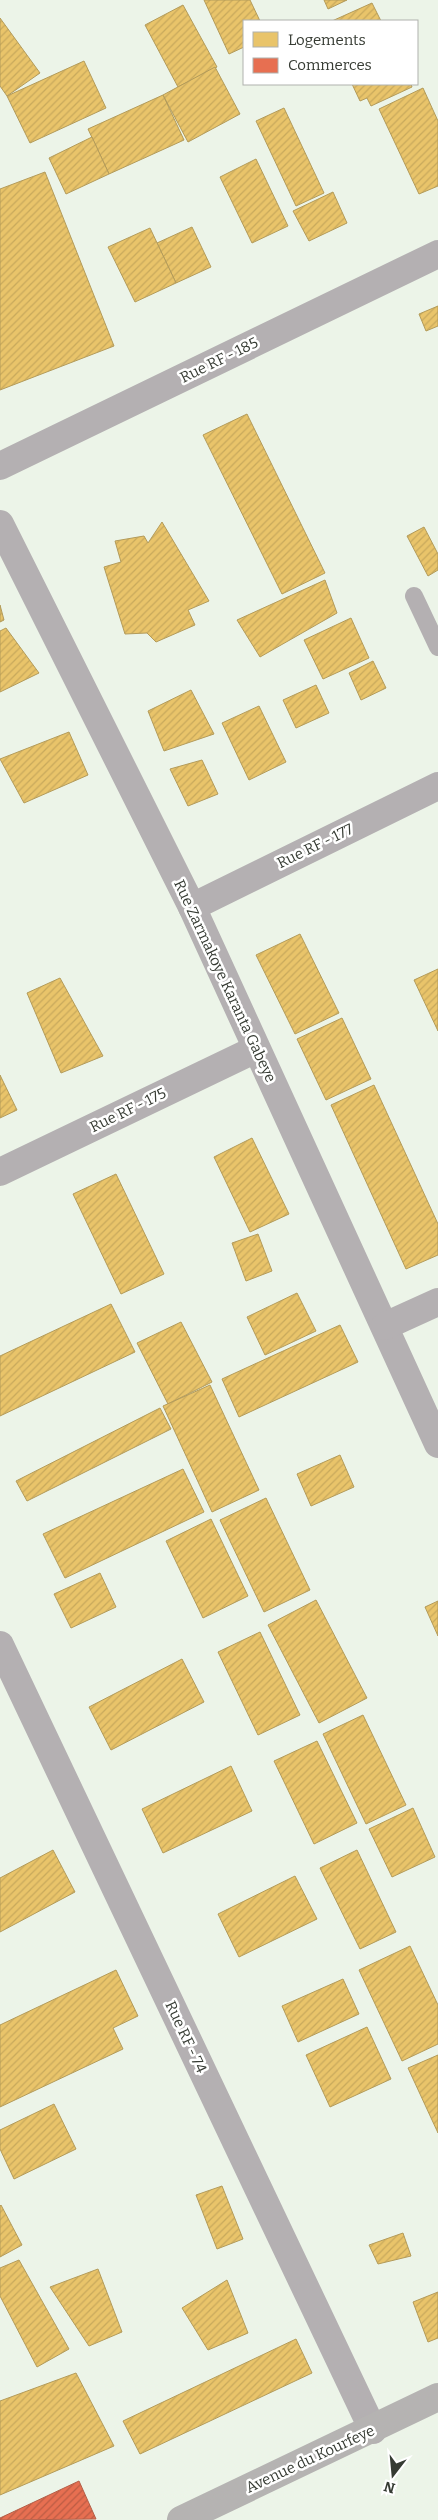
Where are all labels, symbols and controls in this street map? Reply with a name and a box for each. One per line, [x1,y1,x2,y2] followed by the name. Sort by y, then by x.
[243,20,418,85] legend
[288,31,366,49] text: Logements
[288,56,372,74] text: Commerces
[177,333,261,387] street label: Rue RF - 185
[274,820,356,872] street label: Rue RF - 177
[170,877,280,1085] street label: Rue Zarmakoye Karanta Gabeye
[87,1084,169,1136] street label: Rue RF - 175
[161,1998,211,2076] street label: Rue RF - 74
[243,2421,377,2497] street label: Avenue du Kourfeye
[368,2450,418,2500] north arrow
[382,2477,397,2497] text: N

